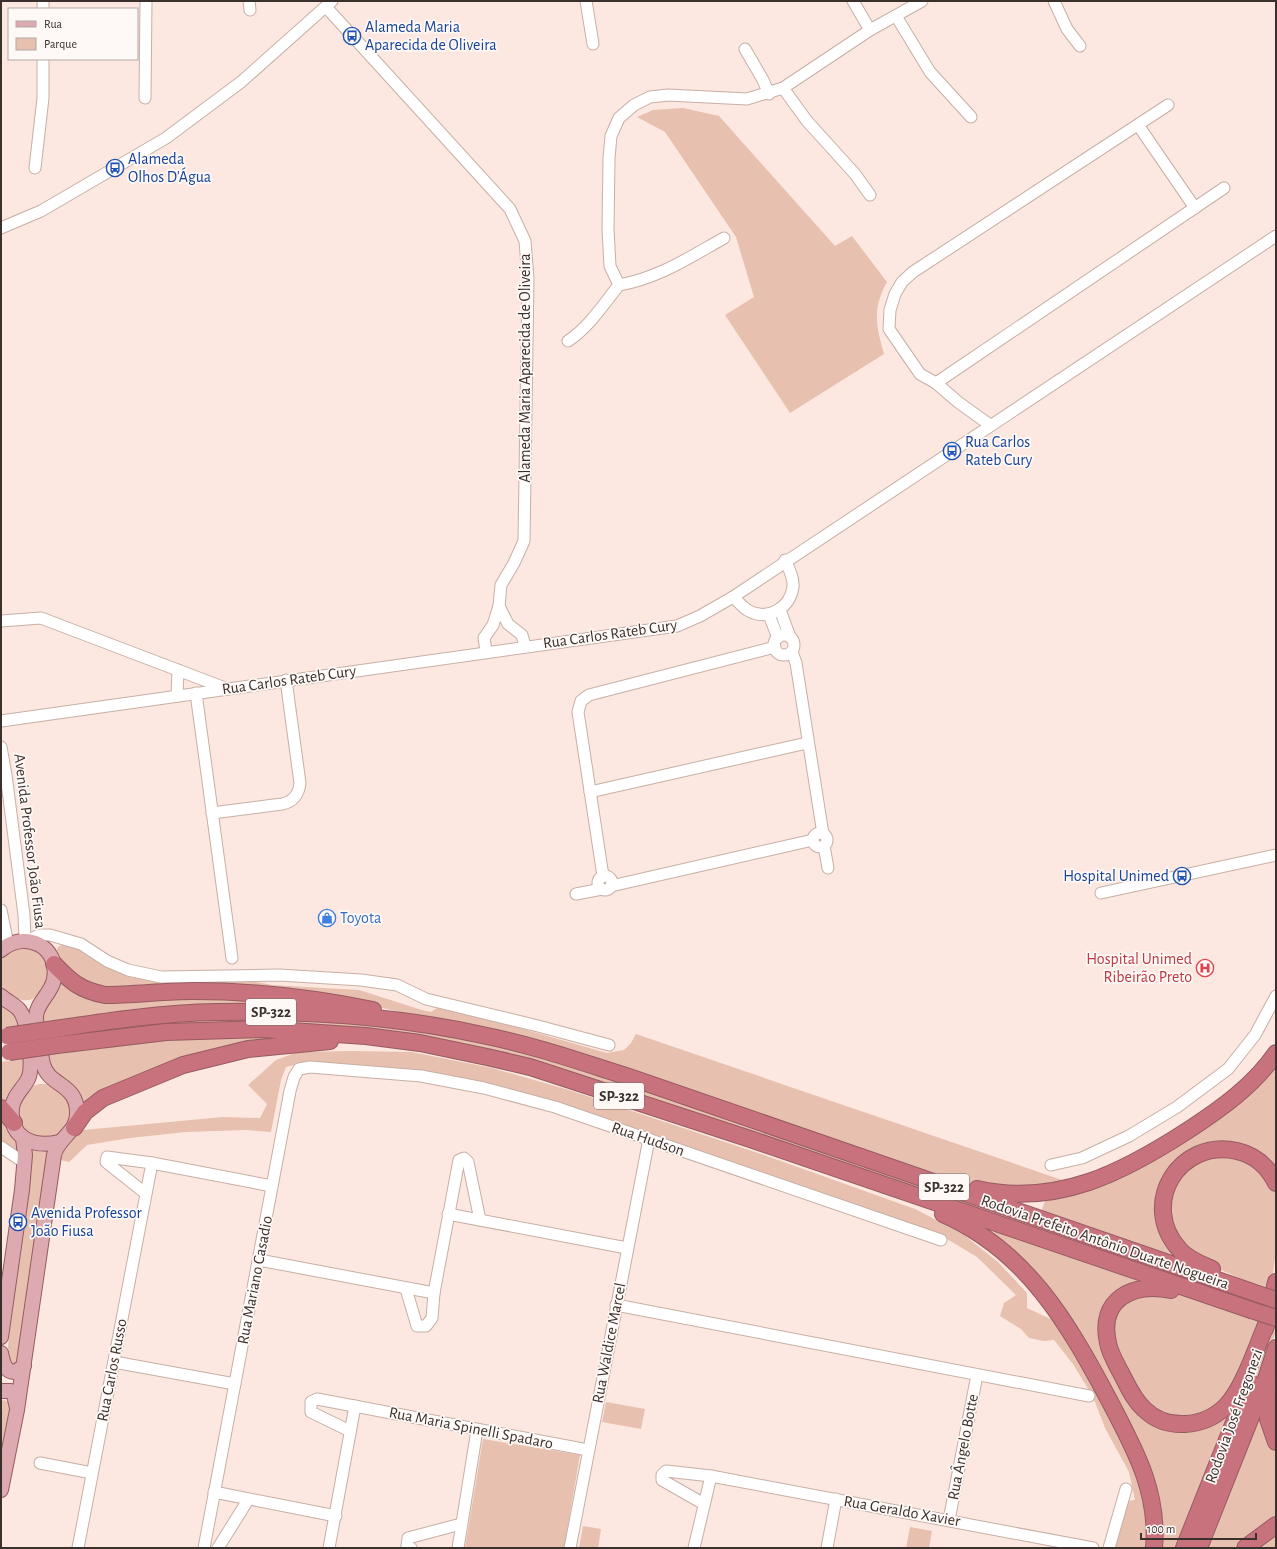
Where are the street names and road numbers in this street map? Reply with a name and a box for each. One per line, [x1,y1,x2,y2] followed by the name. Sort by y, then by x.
[517,253,533,483] street label: Alameda Maria Aparecida de Oliveira
[542,617,678,652] street label: Rua Carlos Rateb Cury
[221,663,357,698] street label: Rua Carlos Rateb Cury
[11,753,49,929] street label: Avenida Professor João Fiusa
[246,999,296,1025] road number: SP-322
[594,1083,644,1109] road number: SP-322
[610,1119,686,1159] street label: Rua Hudson
[919,1174,969,1200] road number: SP-322
[979,1192,1231,1292] street label: Rodovia Prefeito Antônio Duarte Nogueira
[235,1214,275,1346] street label: Rua Mariano Casadio
[589,1281,629,1405] street label: Rua Waldice Marcel
[94,1317,130,1423] street label: Rua Carlos Russo
[1202,1347,1266,1485] street label: Rodovia José Fregonezi
[943,1392,981,1501] street label: Rua Ângelo Botte
[388,1404,554,1452] street label: Rua Maria Spinelli Spadaro
[842,1493,962,1529] street label: Rua Geraldo Xavier

